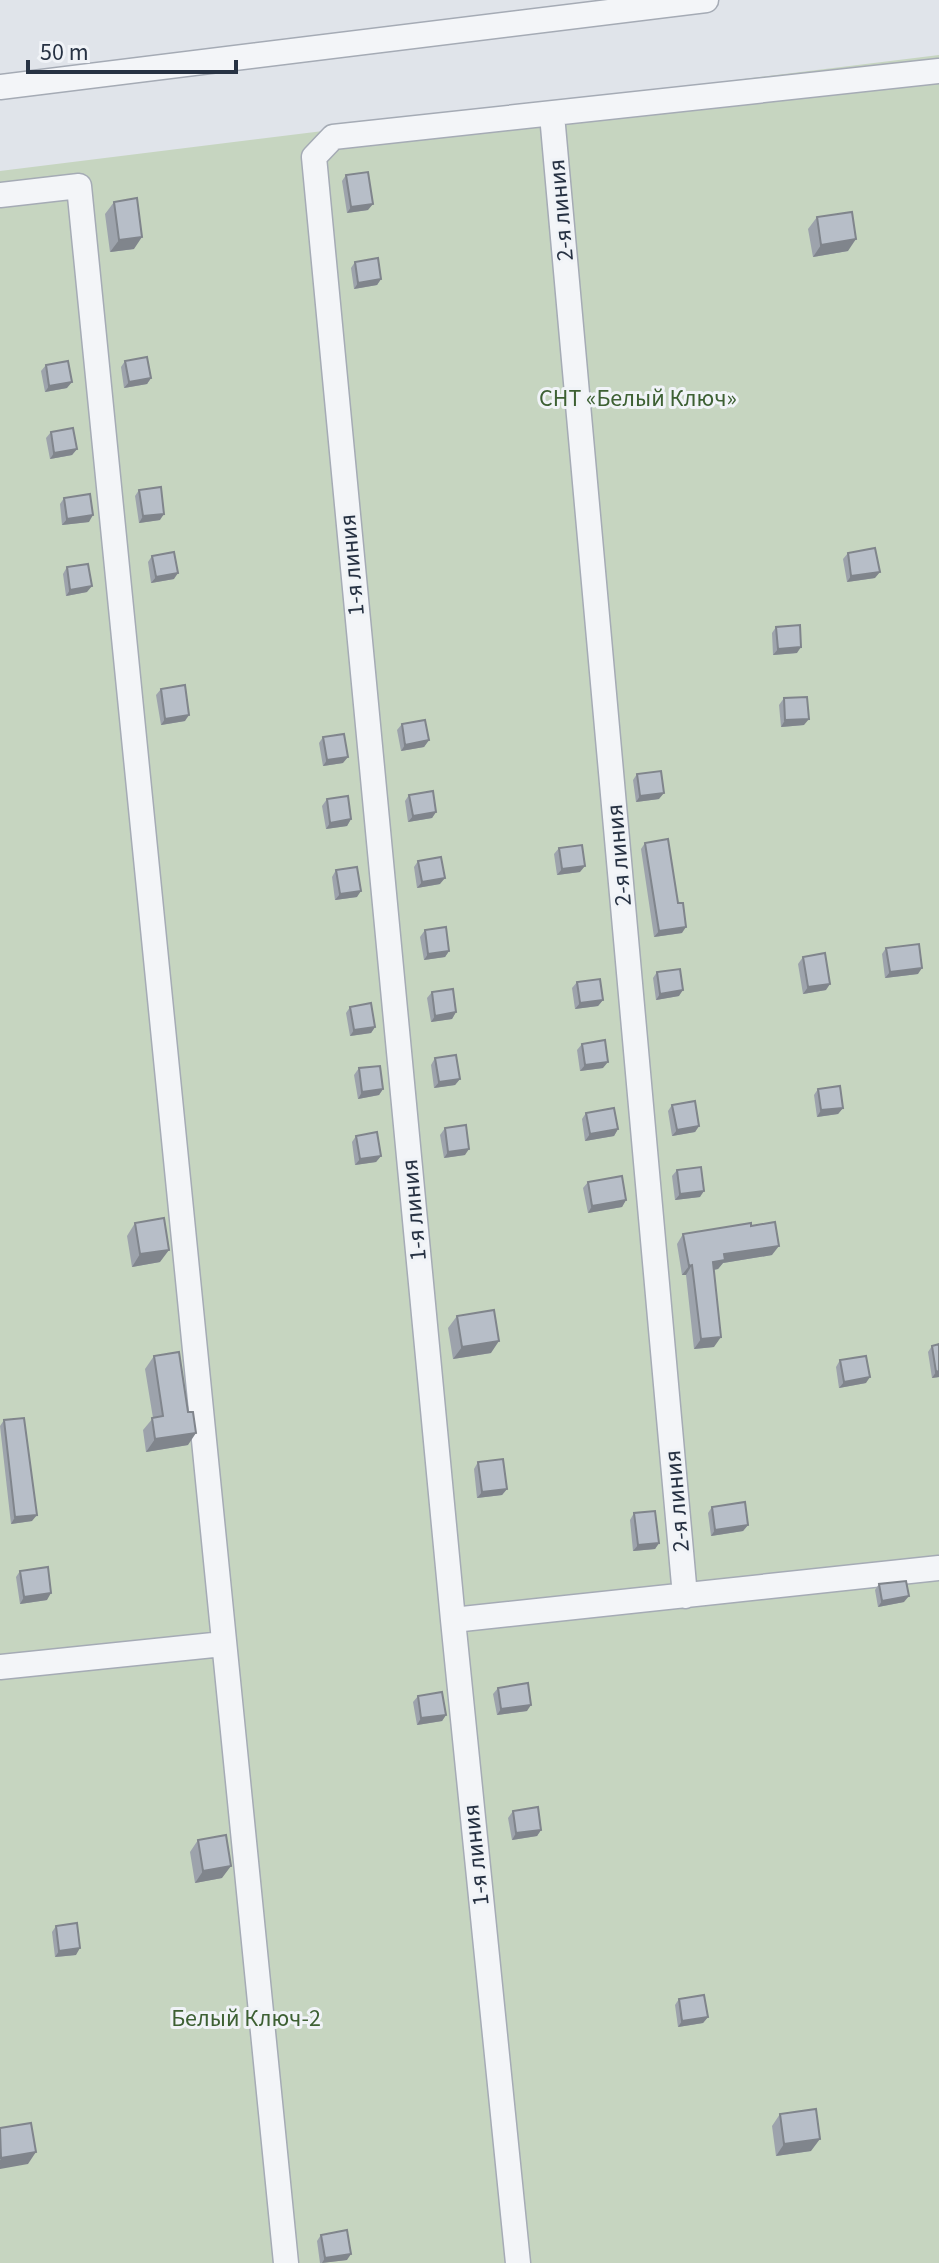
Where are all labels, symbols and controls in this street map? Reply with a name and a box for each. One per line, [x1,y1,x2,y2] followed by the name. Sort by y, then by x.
[28,24,236,74] scale bar
[40,35,89,70] text: 50 m
[539,158,583,262] street label: 2-я линия
[539,381,737,416] park label: СНТ «Белый Ключ»
[330,513,374,617] street label: 1-я линия
[597,803,641,907] street label: 2-я линия
[392,1158,436,1262] street label: 1-я линия
[655,1449,699,1553] street label: 2-я линия
[453,1802,499,1908] street label: 1-я линия
[171,2001,321,2036] park label: Белый Ключ-2

